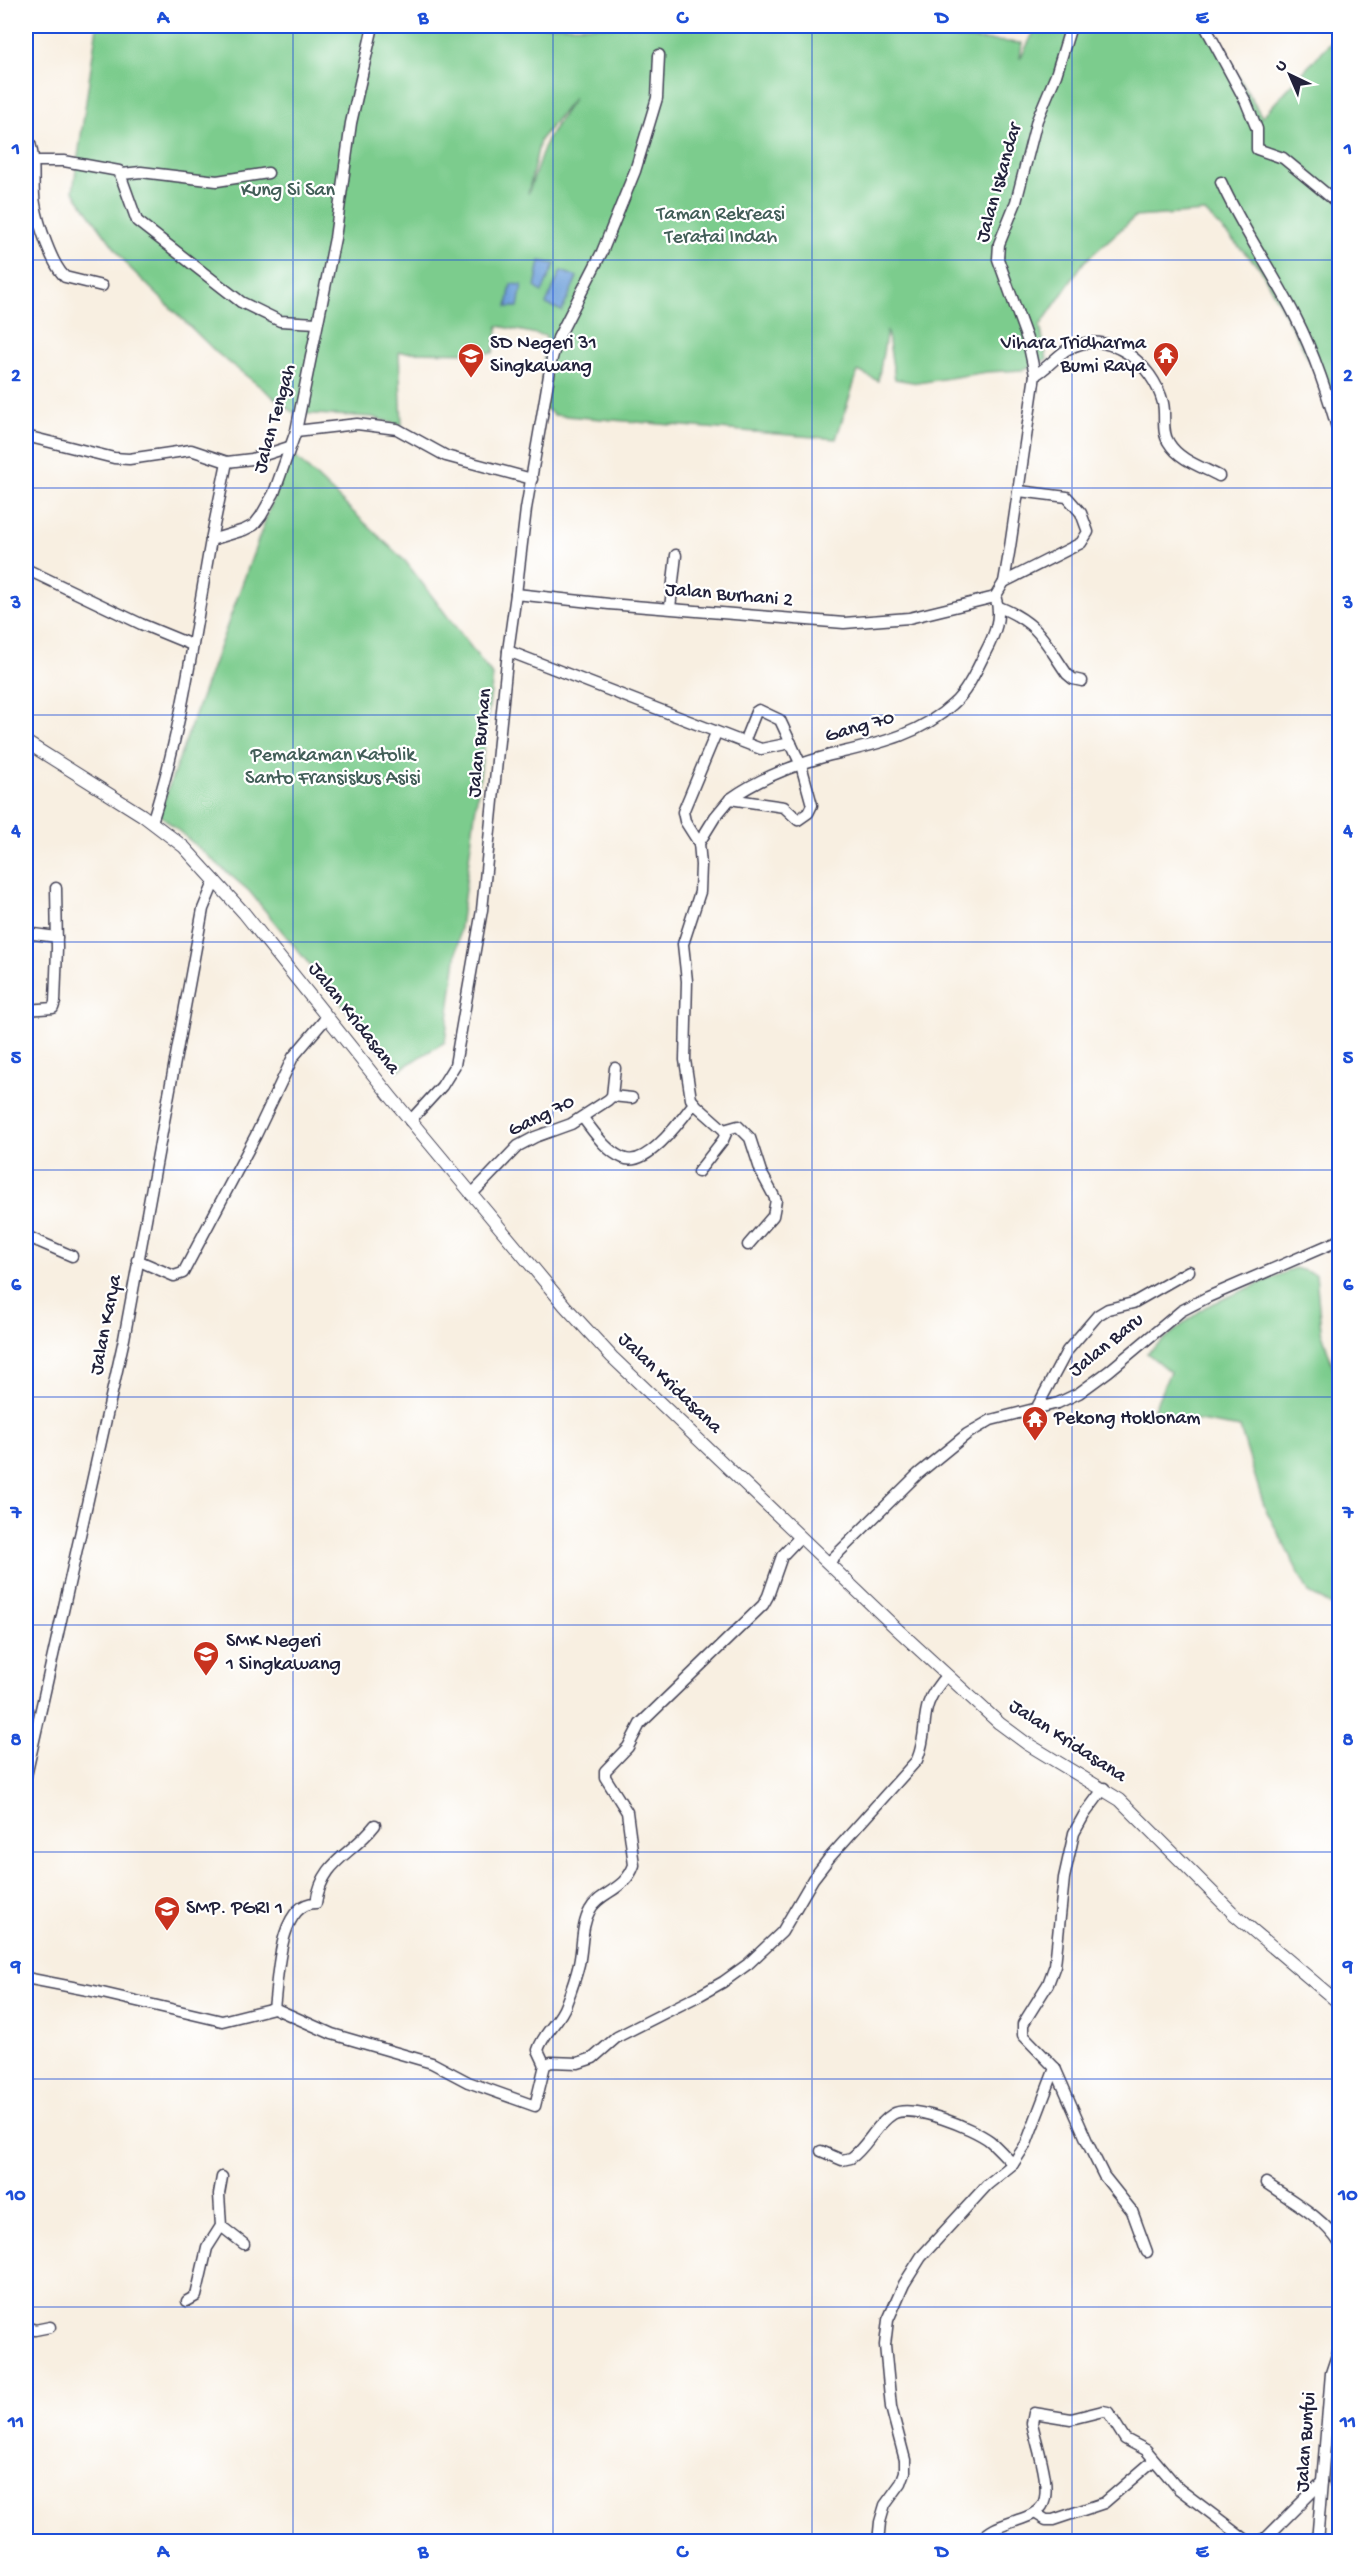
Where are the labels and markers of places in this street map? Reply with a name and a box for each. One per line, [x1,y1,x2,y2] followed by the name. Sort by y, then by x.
[490,333,597,379] place label: SD Negeri 31 Singkawang
[1000,333,1147,379] place label: Vihara Tridharma Bumi Raya
[1151,340,1181,378] temple icon: Vihara Tridharma Bumi Raya
[456,341,486,379] school or university icon: SD Negeri 31 Singkawang
[1020,1404,1050,1442] temple icon: Pekong Hoklonam
[1053,1408,1201,1431] place label: Pekong Hoklonam
[225,1631,341,1677] place label: SMK Negeri 1 Singkawang
[191,1639,221,1677] school or university icon: SMK Negeri 1 Singkawang
[152,1894,182,1932] school or university icon: SMP. PGRI 1
[186,1898,283,1921] place label: SMP. PGRI 1

